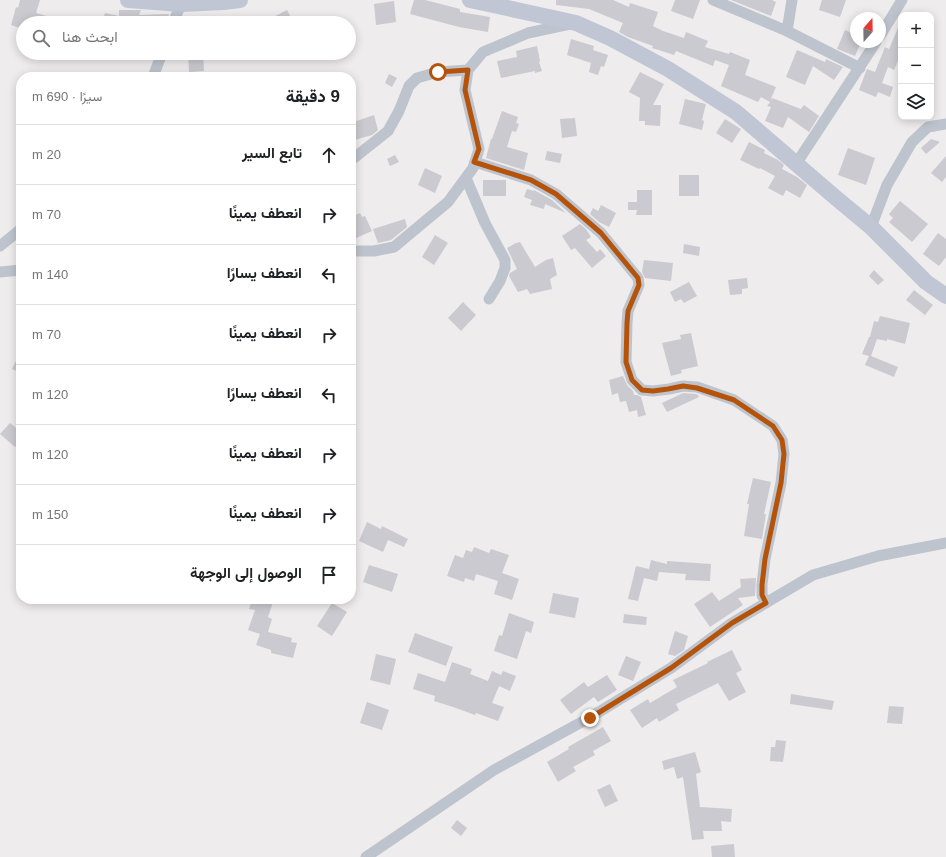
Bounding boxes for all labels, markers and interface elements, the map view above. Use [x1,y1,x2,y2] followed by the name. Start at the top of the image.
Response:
[850,12,886,48] north arrow
[898,12,934,120] map controls
[898,12,934,48] button: +
[16,16,356,60] search box
[30,27,52,49] icon: search
[62,28,118,45] text: ابحث هنا
[898,48,934,84] button: −
[429,63,447,81] route start
[898,84,934,120] button: layers
[286,87,340,106] text: 9 دقيقة
[32,89,102,104] text: سيرًا · 690 m
[242,144,302,161] text: تابع السير
[318,144,340,166] icon: ahead
[32,147,61,162] text: 20 m
[229,204,302,221] text: انعطف يمينًا
[318,204,340,226] icon: right
[32,207,61,222] text: 70 m
[227,264,302,281] text: انعطف يسارًا
[318,264,340,286] icon: left
[32,267,68,282] text: 140 m
[229,324,302,341] text: انعطف يمينًا
[318,324,340,346] icon: right
[32,327,61,342] text: 70 m
[227,384,302,401] text: انعطف يسارًا
[318,384,340,406] icon: left
[32,387,68,402] text: 120 m
[229,444,302,461] text: انعطف يمينًا
[318,444,340,466] icon: right
[32,447,68,462] text: 120 m
[229,504,302,521] text: انعطف يمينًا
[318,504,340,526] icon: right
[32,507,68,522] text: 150 m
[190,564,302,581] text: الوصول إلى الوجهة
[318,564,340,586] icon: arrive
[581,709,599,727] route end

